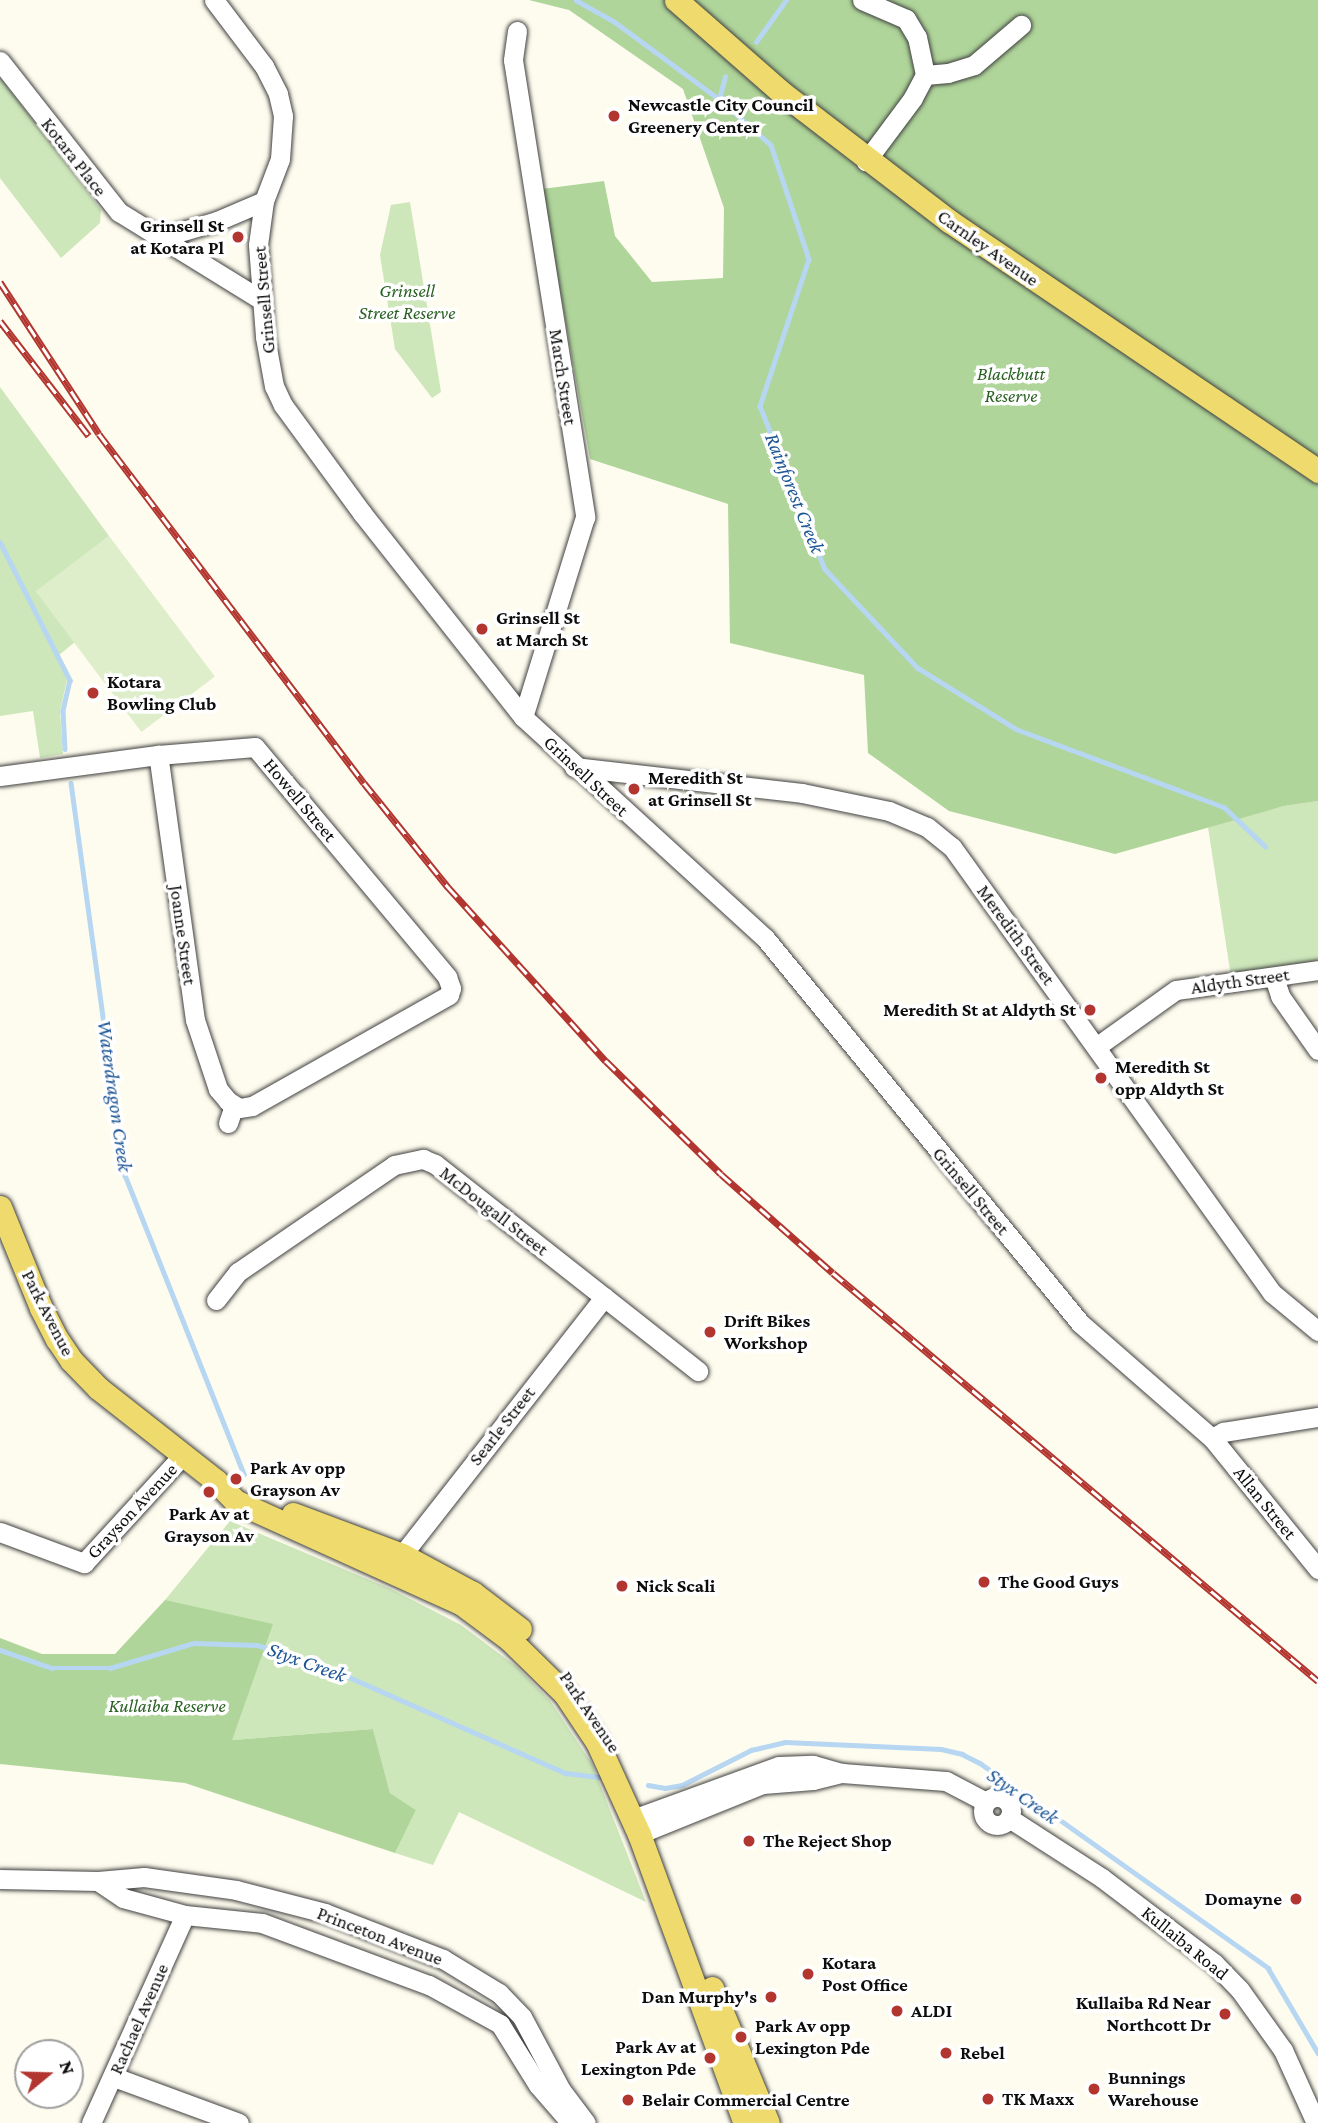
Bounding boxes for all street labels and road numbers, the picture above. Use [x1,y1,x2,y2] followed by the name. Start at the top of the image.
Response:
[36,113,112,201] street label: Kotara Place
[933,205,1043,291] street label: Carnley Avenue
[248,245,280,355] street label: Grinsell Street
[544,327,582,427] street label: March Street
[539,731,633,821] street label: Grinsell Street
[258,754,342,846] street label: Howell Street
[972,880,1060,990] street label: Meredith Street
[165,884,201,986] street label: Joanne Street
[1189,963,1291,999] street label: Aldyth Street
[928,1142,1014,1240] street label: Grinsell Street
[435,1161,553,1261] street label: McDougall Street
[17,1266,79,1360] street label: Park Avenue
[464,1382,540,1470] street label: Searle Street
[82,1458,182,1564] street label: Grayson Avenue
[1228,1462,1302,1544] street label: Allan Street
[554,1667,626,1757] street label: Park Avenue
[1137,1901,1233,1985] street label: Kullaiba Road
[314,1902,446,1970] street label: Princeton Avenue
[104,1960,174,2078] street label: Rachael Avenue

